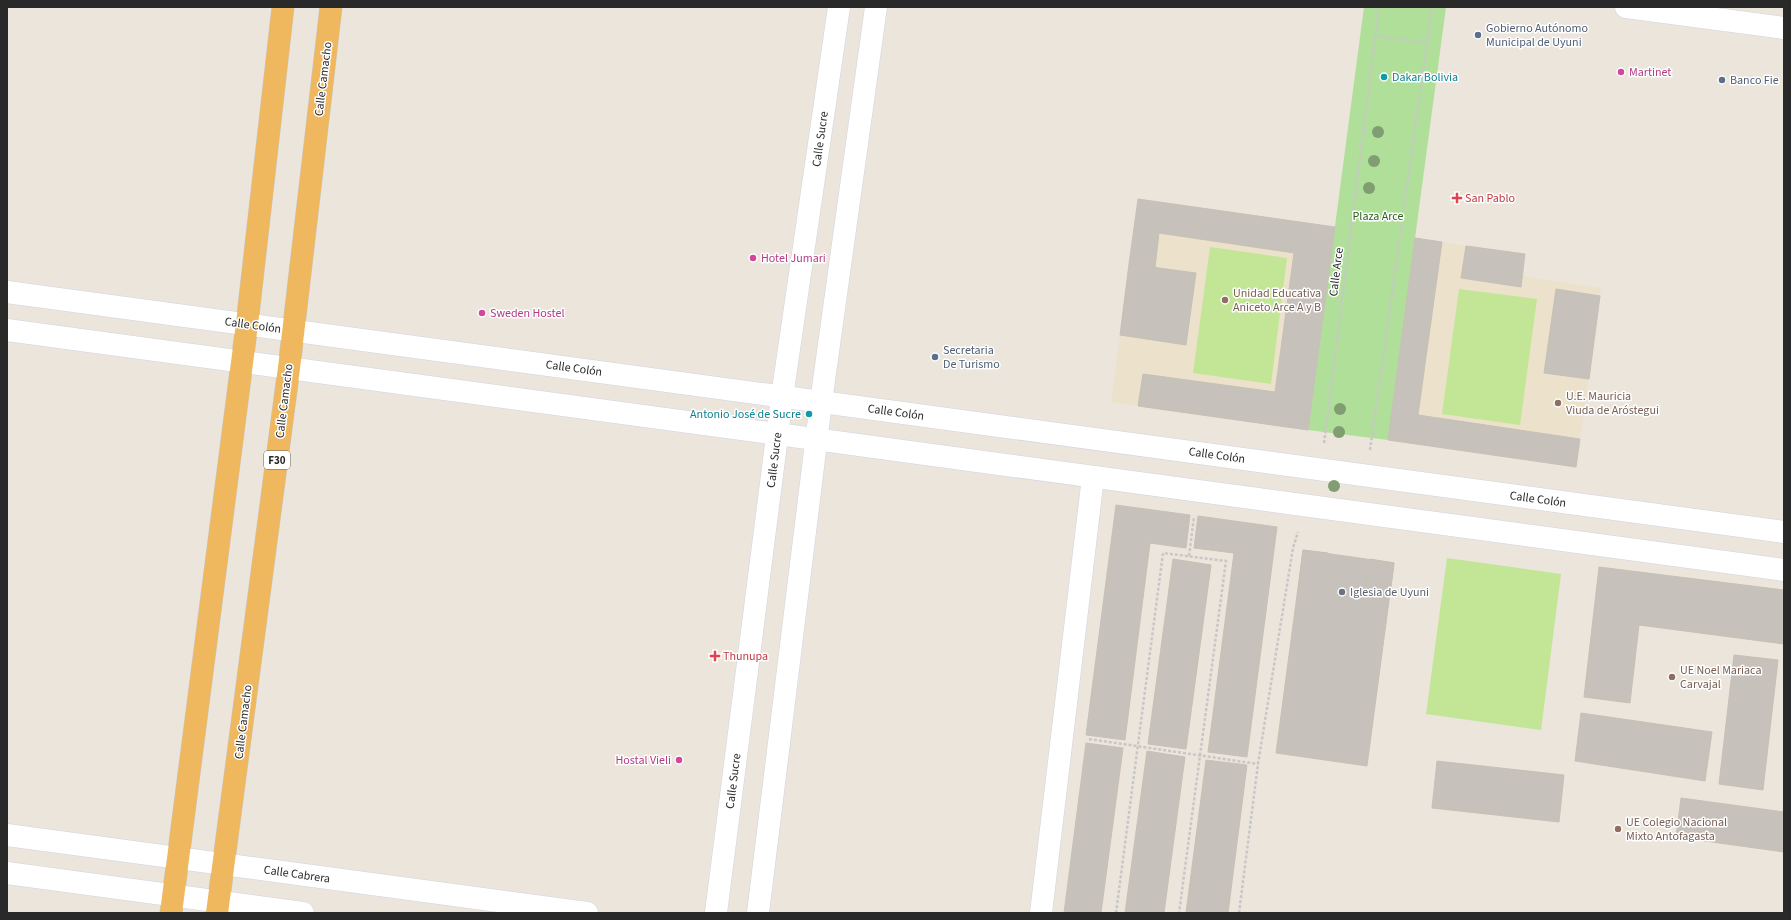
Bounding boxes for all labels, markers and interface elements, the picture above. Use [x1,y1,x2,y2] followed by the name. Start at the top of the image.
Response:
[1486,20,1588,51] place label: Gobierno Autónomo Municipal de Uyuni
[1473,30,1483,40] marker: Gobierno Autónomo Municipal de Uyuni
[311,41,336,117] street label: Calle Camacho
[1629,64,1671,81] place label: Martinet
[1616,67,1626,77] marker: Martinet
[1392,69,1458,86] place label: Dakar Bolivia
[1379,72,1389,82] marker: Dakar Bolivia
[1730,72,1779,89] place label: Banco Fie
[1717,75,1727,85] marker: Banco Fie
[808,110,833,168] street label: Calle Sucre
[1465,190,1515,207] place label: San Pablo
[1452,193,1462,203] marker: San Pablo
[1353,208,1403,225] park label: Plaza Arce
[1325,247,1348,297] street label: Calle Arce
[761,250,826,267] place label: Hotel Jumari
[748,253,758,263] marker: Hotel Jumari
[1233,285,1321,316] place label: Unidad Educativa Aniceto Arce A y B
[1220,295,1230,305] marker: Unidad Educativa Aniceto Arce A y B
[490,305,565,322] place label: Sweden Hostel
[477,308,487,318] marker: Sweden Hostel
[224,313,282,338] street label: Calle Colón
[943,342,1000,373] place label: Secretaria De Turismo
[930,352,940,362] marker: Secretaria De Turismo
[545,356,603,381] street label: Calle Colón
[272,363,297,439] street label: Calle Camacho
[1566,388,1659,419] place label: U.E. Mauricia Viuda de Aróstegui
[1553,398,1563,408] marker: U.E. Mauricia Viuda de Aróstegui
[867,400,925,425] street label: Calle Colón
[690,406,801,423] place label: Antonio José de Sucre
[804,409,814,419] marker: Antonio José de Sucre
[763,431,786,489] street label: Calle Sucre
[1188,443,1246,468] street label: Calle Colón
[264,451,290,469] road number: F30
[1509,487,1567,512] street label: Calle Colón
[1350,584,1429,601] place label: Iglesia de Uyuni
[1337,587,1347,597] marker: Iglesia de Uyuni
[723,648,768,665] place label: Thunupa
[710,651,720,661] marker: Thunupa
[1680,662,1761,693] place label: UE Noel Mariaca Carvajal
[1667,672,1677,682] marker: UE Noel Mariaca Carvajal
[231,684,256,760] street label: Calle Camacho
[616,752,671,769] place label: Hostal Vieli
[722,752,745,810] street label: Calle Sucre
[674,755,684,765] marker: Hostal Vieli
[1626,814,1727,845] place label: UE Colegio Nacional Mixto Antofagasta
[1613,824,1623,834] marker: UE Colegio Nacional Mixto Antofagasta
[263,861,331,888] street label: Calle Cabrera

